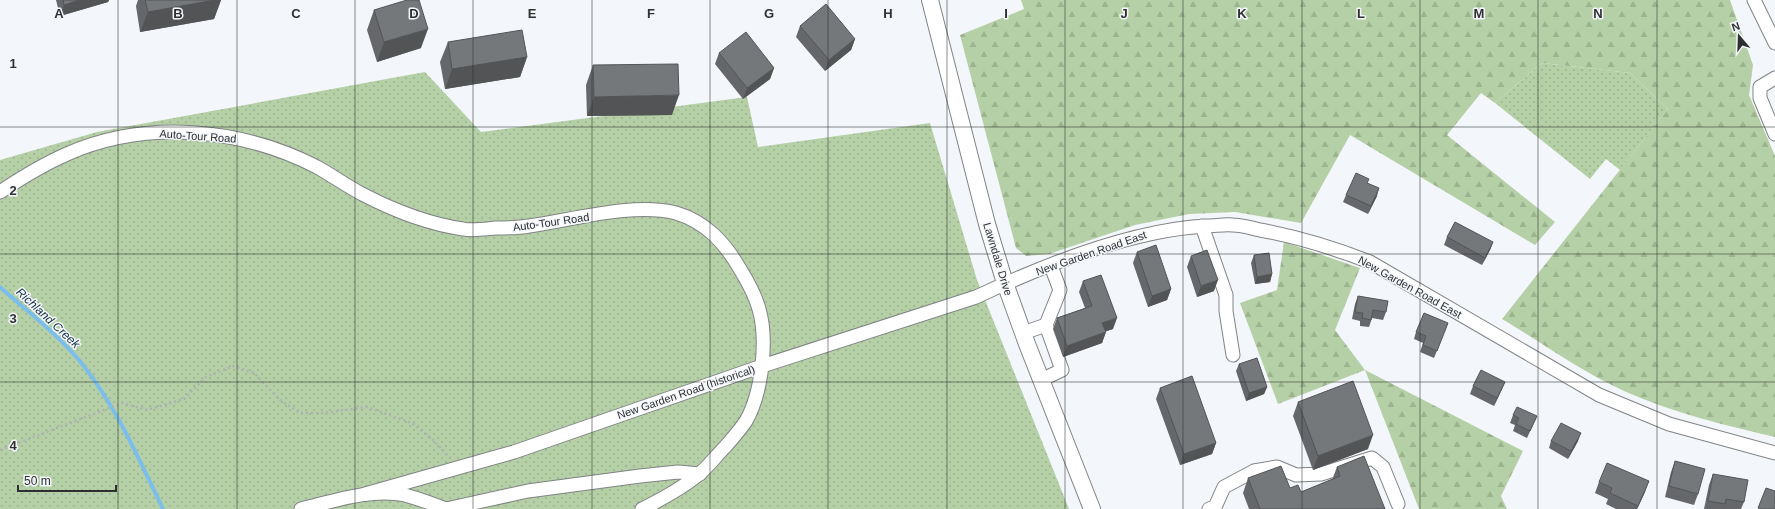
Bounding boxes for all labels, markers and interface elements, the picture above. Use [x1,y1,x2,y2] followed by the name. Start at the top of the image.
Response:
[54,6,64,21] text: A
[173,6,183,21] text: B
[291,6,301,21] text: C
[409,6,419,21] text: D
[528,6,537,21] text: E
[647,6,655,21] text: F
[764,6,774,21] text: G
[883,6,893,21] text: H
[1004,6,1008,21] text: I
[1120,6,1128,21] text: J
[1237,6,1247,21] text: K
[1357,6,1365,21] text: L
[1474,6,1484,21] text: M
[1593,6,1603,21] text: N
[1719,16,1759,56] north arrow
[1730,20,1742,34] text: N
[9,56,17,71] text: 1
[159,127,237,145] street label: Auto-Tour Road
[9,183,17,198] text: 2
[512,211,590,233] street label: Auto-Tour Road
[981,221,1015,297] street label: Lawndale Drive
[1034,228,1148,278] street label: New Garden Road East
[1356,254,1464,320] street label: New Garden Road East
[13,285,84,352] water label: Richland Creek
[9,311,17,326] text: 3
[616,363,756,421] street label: New Garden Road (historical)
[9,438,17,453] text: 4
[18,467,116,493] scale bar
[24,474,51,488] text: 50 m

